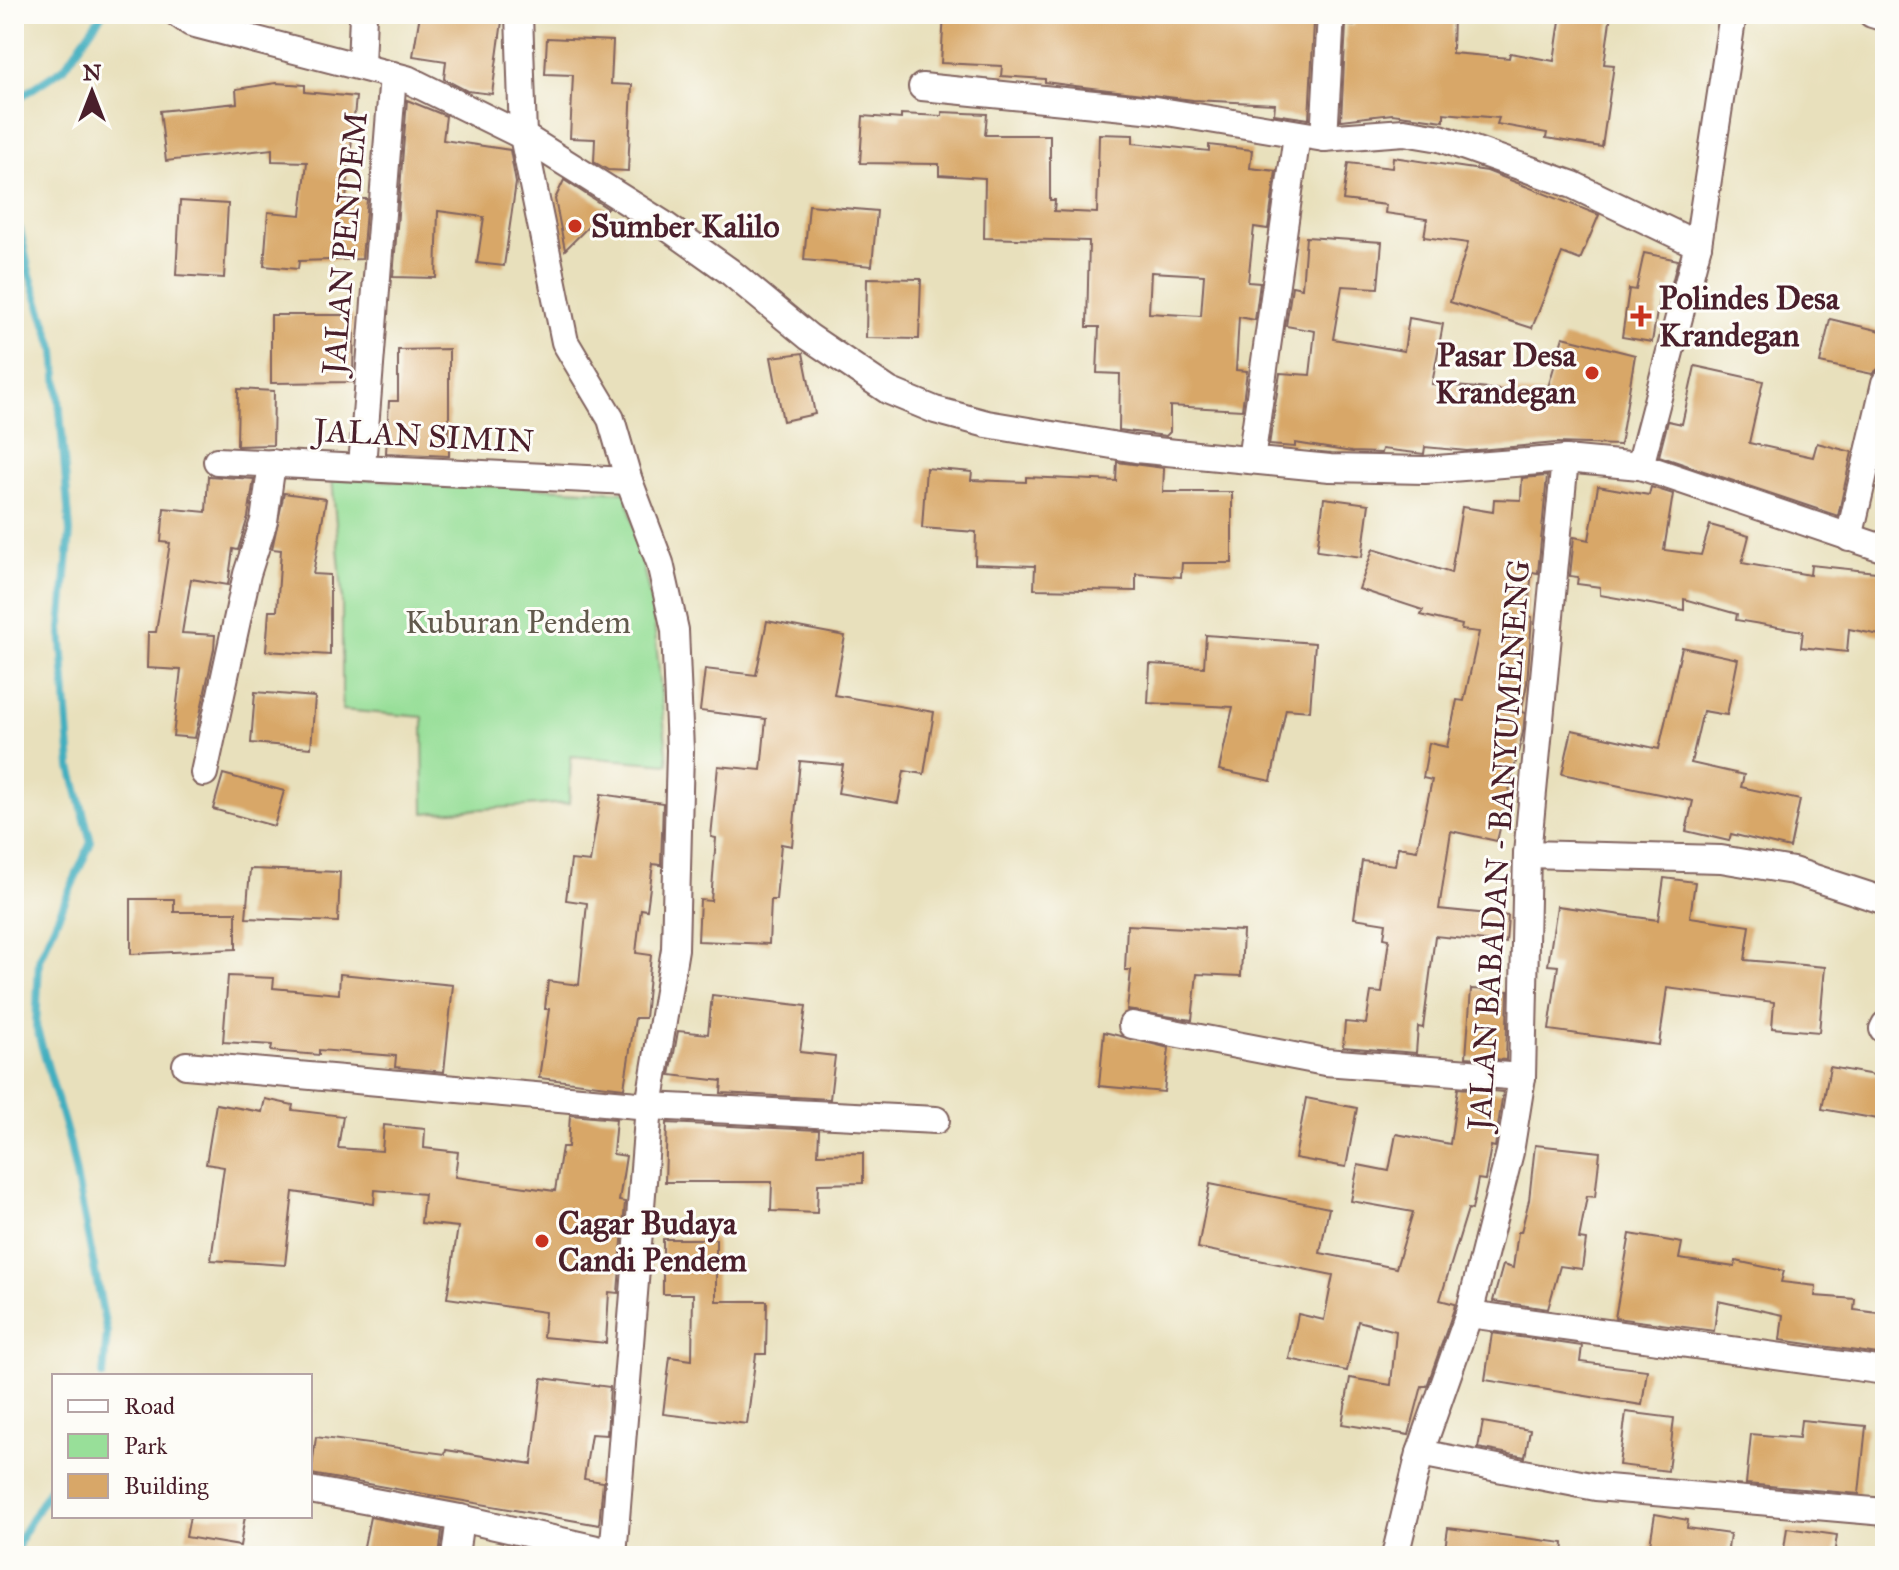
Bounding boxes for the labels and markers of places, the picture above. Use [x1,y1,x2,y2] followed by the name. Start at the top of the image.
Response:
[591,207,780,246] place label: Sumber Kalilo
[566,217,584,235] marker: Sumber Kalilo
[1659,279,1841,355] place label: Polindes Desa Krandegan
[1630,305,1652,327] marker: Polindes Desa Krandegan
[1435,336,1577,412] place label: Pasar Desa Krandegan
[1583,364,1601,382] marker: Pasar Desa Krandegan
[558,1204,747,1280] place label: Cagar Budaya Candi Pendem
[533,1232,551,1250] marker: Cagar Budaya Candi Pendem

